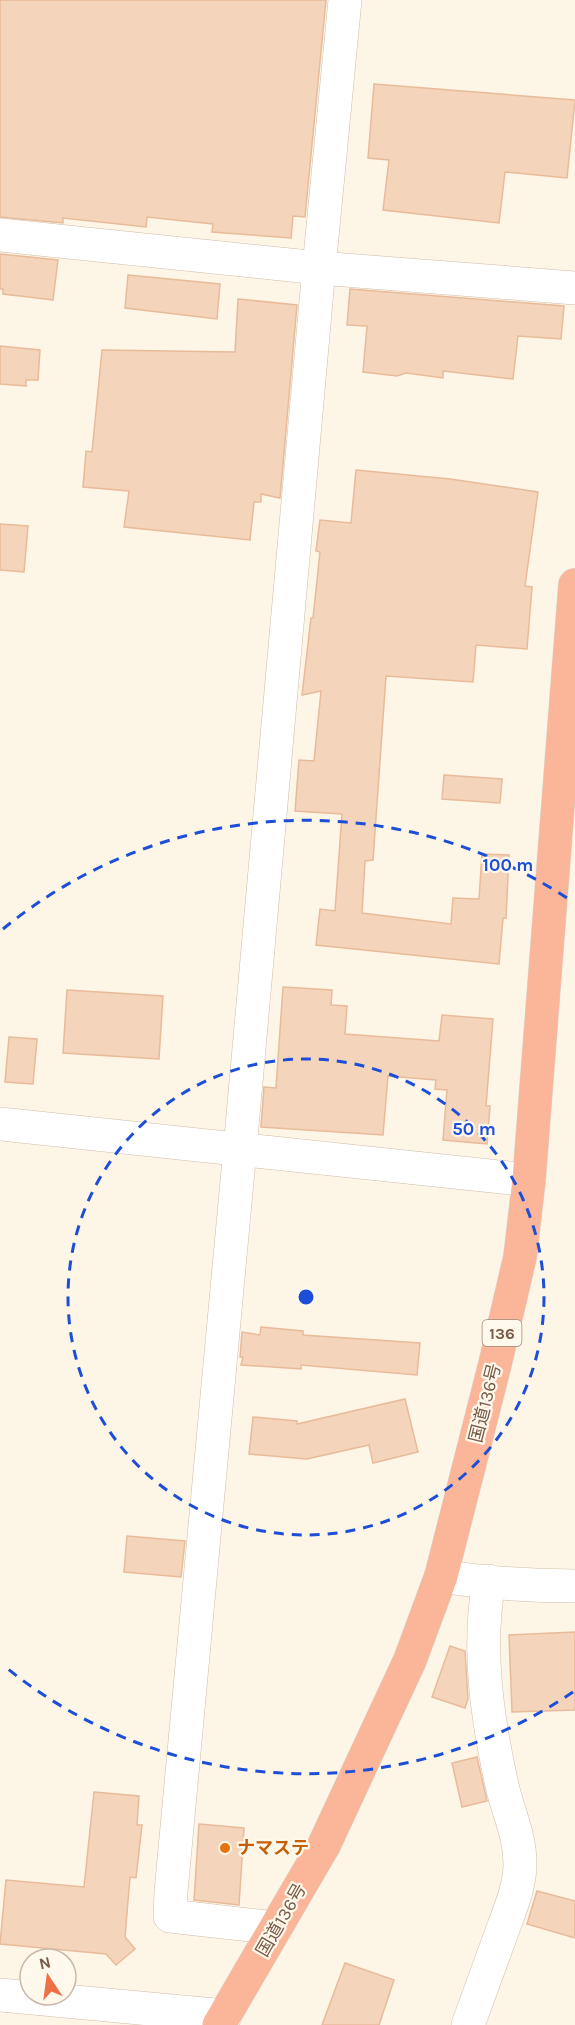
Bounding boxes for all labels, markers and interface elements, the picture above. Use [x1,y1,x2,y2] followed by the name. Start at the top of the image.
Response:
[483,854,533,876] text: 100 m
[452,1118,496,1140] text: 50 m
[296,1287,316,1307] centre of rings
[482,1320,522,1346] road number: 136
[465,1361,505,1445] street label: 国道136号
[237,1837,309,1859] place label: ナマステ
[218,1841,232,1855] marker: ナマステ
[251,1879,311,1961] street label: 国道136号
[18,1947,78,2007] north arrow
[37,1952,52,1973] text: N

